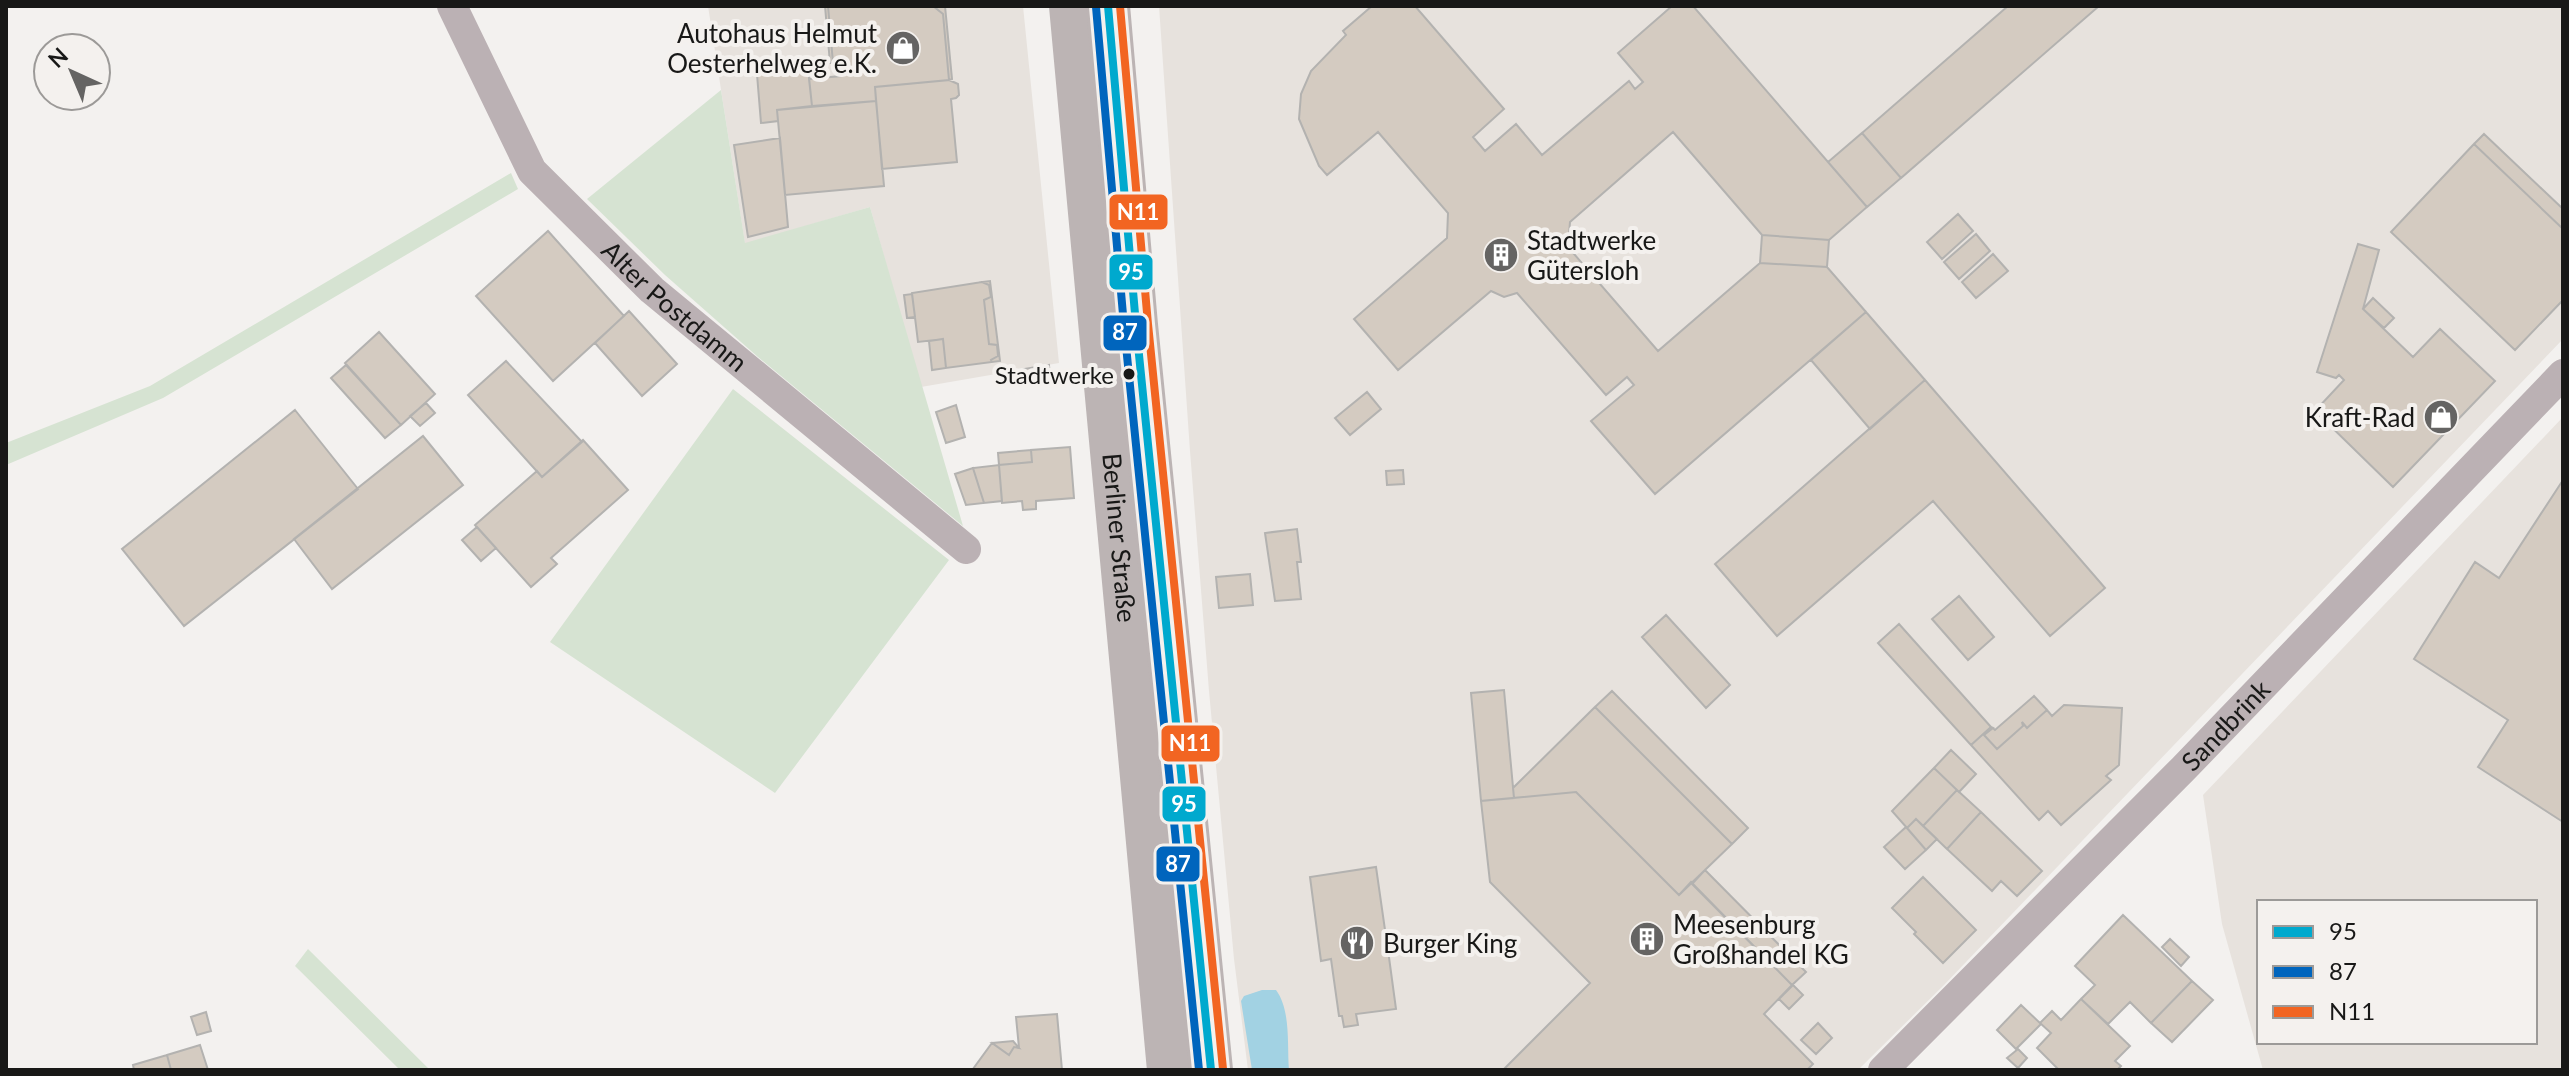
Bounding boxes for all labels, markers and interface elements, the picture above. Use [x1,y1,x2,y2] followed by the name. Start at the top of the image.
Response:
[667,17,878,79] place label: Autohaus Helmut Oesterhelweg e.K.
[884,29,922,67] shop icon: Autohaus Helmut Oesterhelweg e.K.
[32,32,112,112] north arrow
[42,42,73,73] text: N
[1108,193,1169,231] line badge: N11
[1117,198,1159,225] text: N11
[1527,224,1656,286] place label: Stadtwerke Gütersloh
[595,234,754,378] street label: Alter Postdamm
[1482,236,1520,274] building icon: Stadtwerke Gütersloh
[1108,253,1154,291] line badge: 95
[1118,258,1144,285] text: 95
[1102,314,1148,352] line badge: 87
[1112,318,1138,345] text: 87
[995,360,1114,389] place label: Stadtwerke
[1121,366,1137,382] marker: Stadtwerke
[2422,398,2460,436] shop icon: Kraft-Rad
[2305,401,2415,433] place label: Kraft-Rad
[1096,452,1144,624] street label: Berliner Straße
[2174,672,2277,777] street label: Sandbrink
[1160,724,1221,763] line badge: N11
[1169,729,1211,756] text: N11
[1161,785,1207,823] line badge: 95
[1171,790,1197,817] text: 95
[1155,845,1201,883] line badge: 87
[1165,850,1191,877] text: 87
[2257,900,2537,1044] legend
[1673,908,1849,970] place label: Meesenburg Großhandel KG
[2329,916,2357,945] text: 95
[1628,920,1666,958] building icon: Meesenburg Großhandel KG
[1338,924,1376,962] restaurant icon: Burger King
[1383,927,1517,959] place label: Burger King
[2329,956,2357,985] text: 87
[2329,996,2375,1025] text: N11

